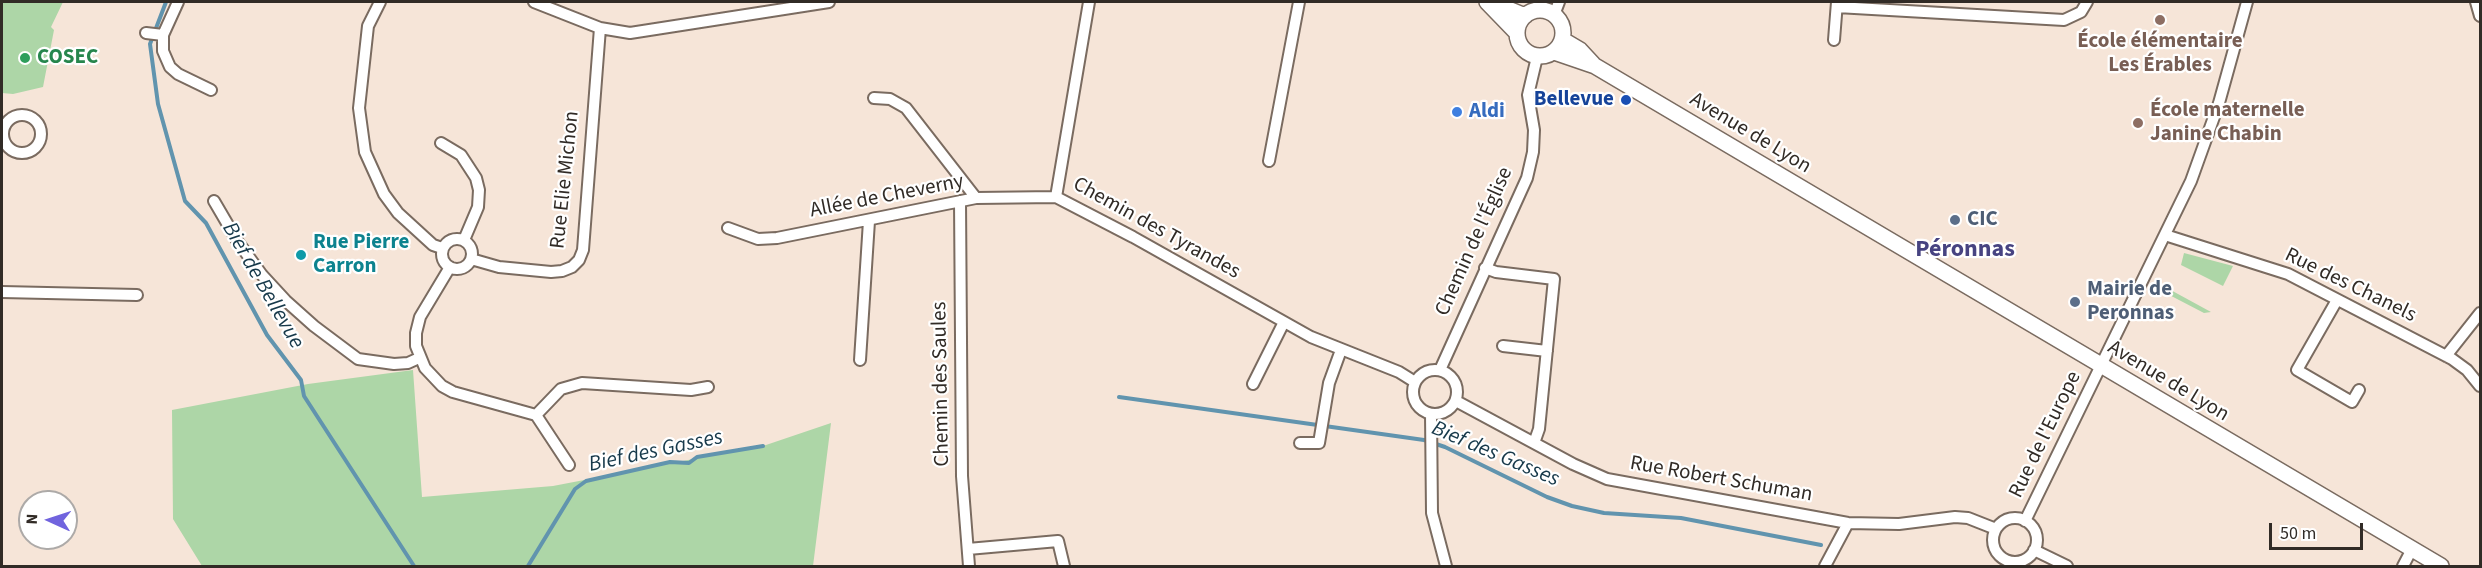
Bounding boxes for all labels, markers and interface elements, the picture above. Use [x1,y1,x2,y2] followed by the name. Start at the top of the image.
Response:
[2153,13,2167,27] marker: École élémentaire Les Érables
[2077,29,2243,79] place label: École élémentaire Les Érables
[37,45,98,71] place label: COSEC
[18,51,32,65] marker: COSEC
[1534,87,1614,113] place label: Bellevue
[1685,88,1815,180] street label: Avenue de Lyon
[1619,93,1633,107] marker: Bellevue
[2150,98,2305,148] place label: École maternelle Janine Chabin
[1469,99,1505,125] place label: Aldi
[1450,105,1464,119] marker: Aldi
[546,110,586,250] street label: Rue Elie Michon
[2131,116,2145,130] marker: École maternelle Janine Chabin
[1431,164,1519,320] street label: Chemin de l'Église
[808,170,966,224] street label: Allée de Cheverny
[1068,173,1244,285] street label: Chemin des Tyrandes
[1967,207,1998,233] place label: CIC
[1948,213,1962,227] marker: CIC
[215,218,309,354] water label: Bief de Bellevue
[313,230,409,280] place label: Rue Pierre Carron
[1915,237,2015,265] district label: Péronnas
[2280,243,2420,329] street label: Rue des Chanels
[294,248,308,262] marker: Rue Pierre Carron
[2087,277,2174,327] place label: Mairie de Peronnas
[2068,295,2082,309] marker: Mairie de Peronnas
[928,301,956,467] street label: Chemin des Saules
[2103,336,2233,428] street label: Avenue de Lyon
[2004,368,2088,502] street label: Rue de l'Europe
[1427,416,1563,494] water label: Bief des Gasses
[587,425,725,479] water label: Bief des Gasses
[1628,452,1814,508] street label: Rue Robert Schuman
[18,490,78,550] north arrow
[2272,511,2366,549] scale bar
[21,513,43,525] text: N
[2280,521,2316,546] text: 50 m

